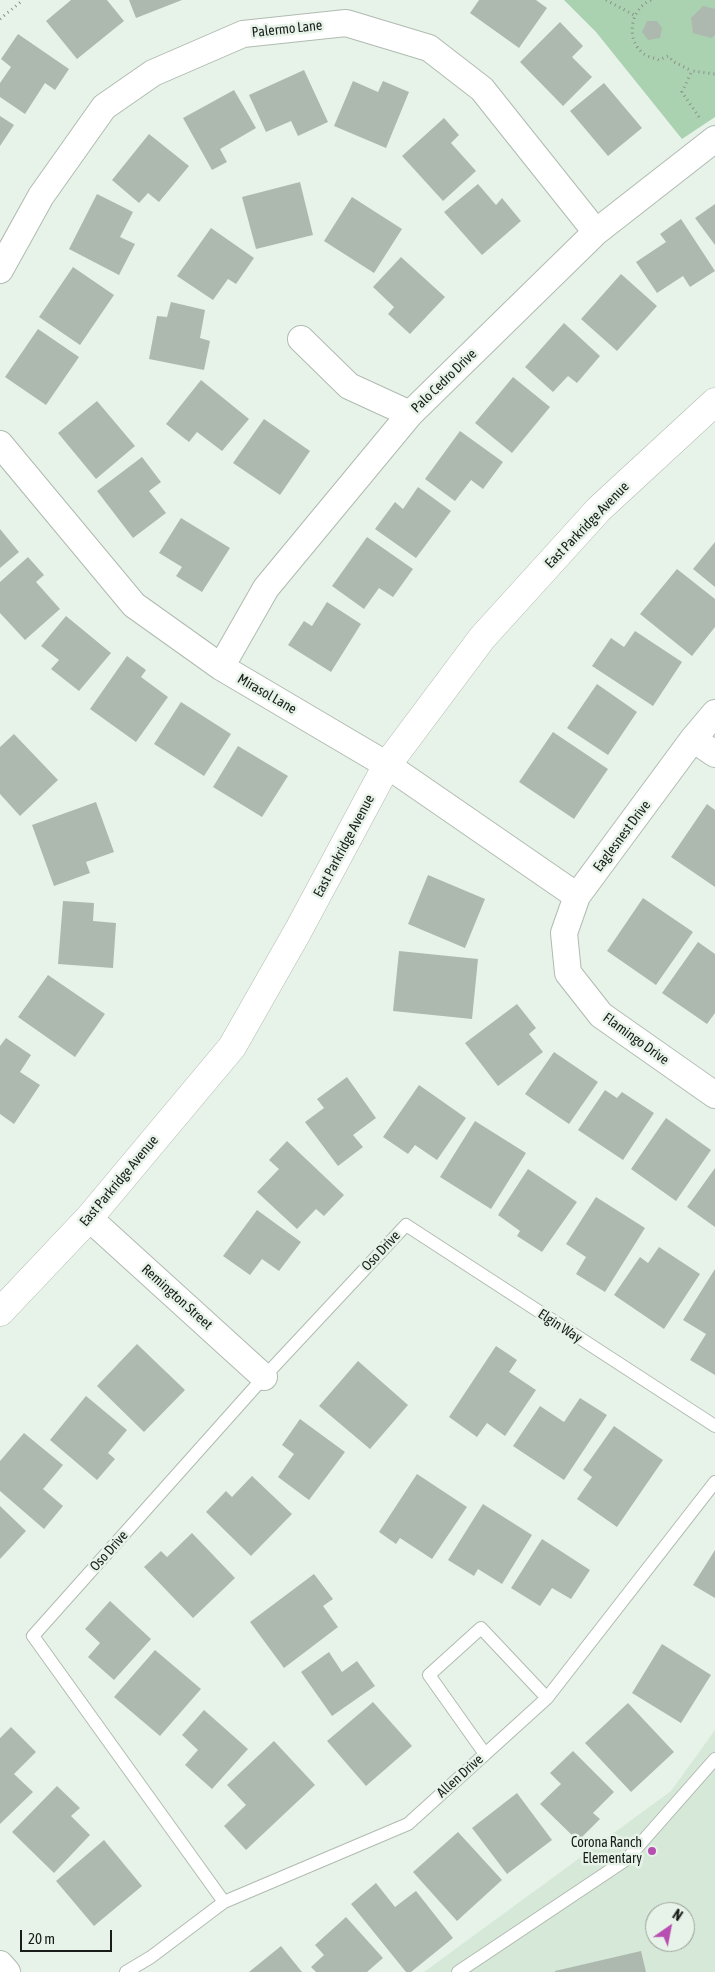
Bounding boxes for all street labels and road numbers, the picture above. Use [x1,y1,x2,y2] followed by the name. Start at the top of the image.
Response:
[251,17,323,41] street label: Palermo Lane
[408,346,480,416] street label: Palo Cedro Drive
[542,478,632,572] street label: East Parkridge Avenue
[235,670,299,718] street label: Mirasol Lane
[310,792,378,900] street label: East Parkridge Avenue
[590,797,654,875] street label: Eaglesnest Drive
[600,1009,672,1069] street label: Flamingo Drive
[76,1132,162,1230] street label: East Parkridge Avenue
[358,1227,404,1275] street label: Oso Drive
[138,1261,216,1333] street label: Remington Street
[535,1305,585,1347] street label: Elgin Way
[86,1527,132,1575] street label: Oso Drive
[433,1751,487,1801] street label: Allen Drive

